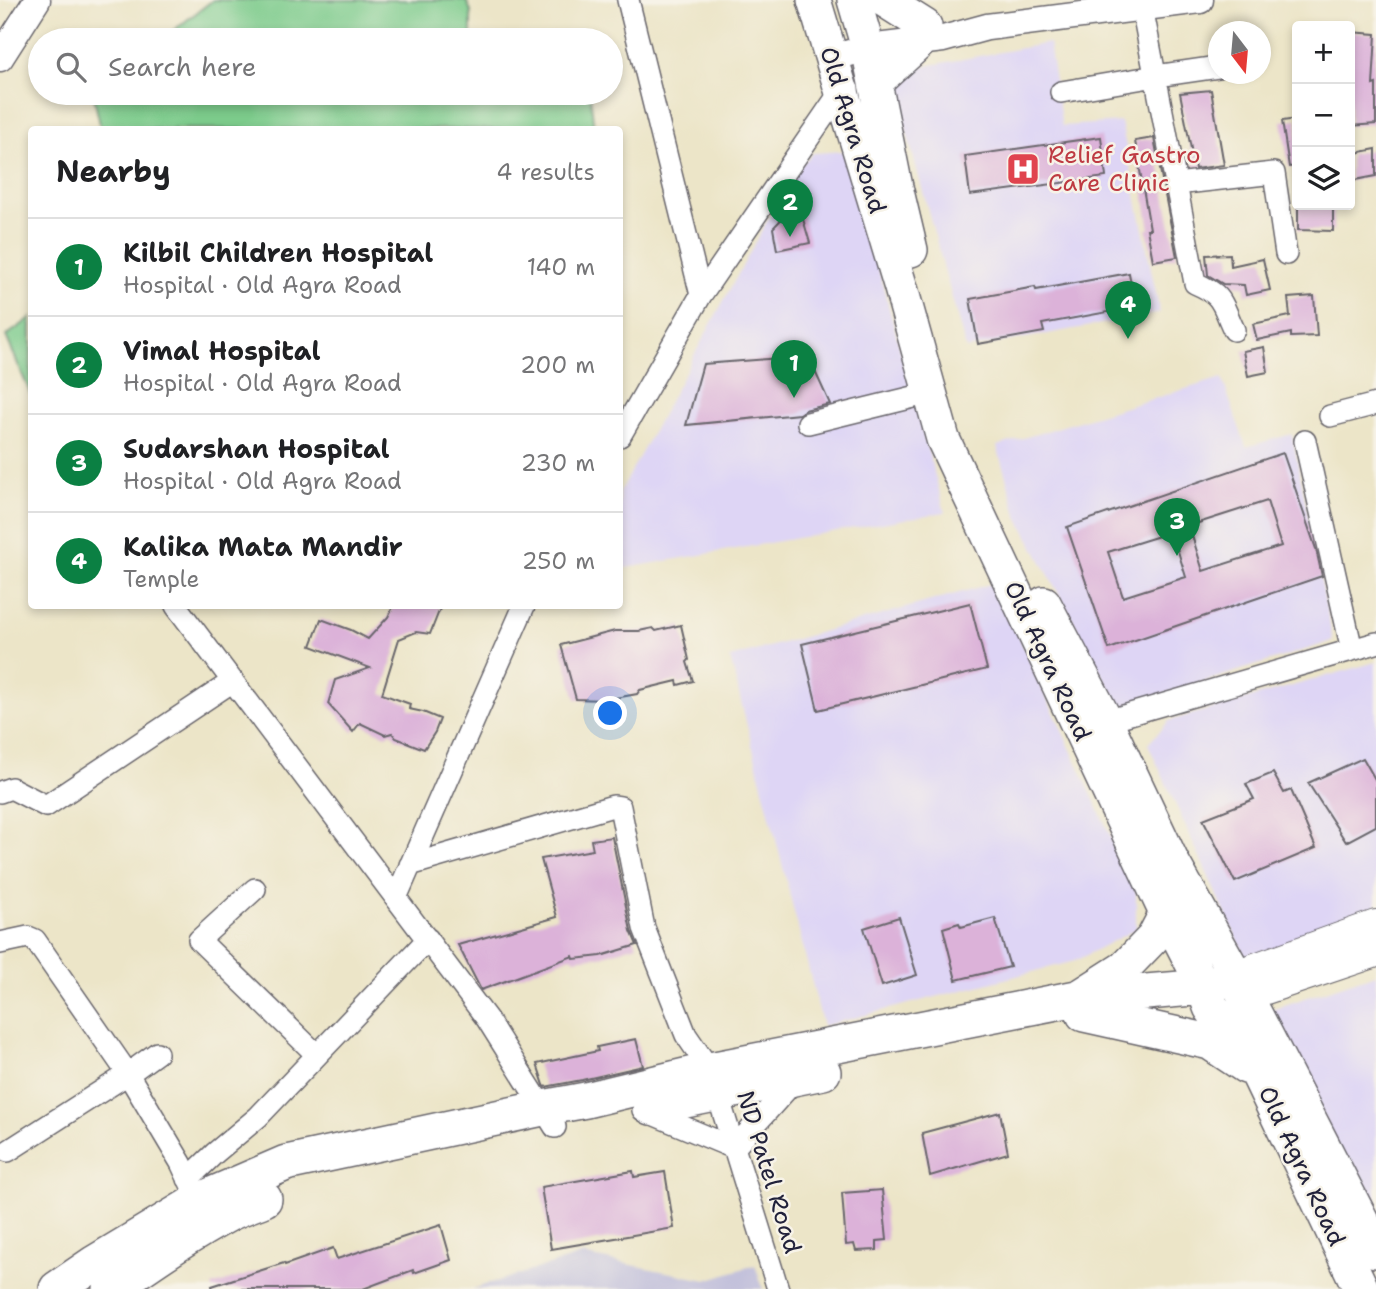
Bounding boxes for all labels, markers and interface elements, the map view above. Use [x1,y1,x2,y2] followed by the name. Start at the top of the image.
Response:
[1208,21,1271,84] north arrow
[1292,21,1355,210] map controls
[1292,21,1355,84] button: +
[28,28,623,105] search box
[812,43,894,217] street label: Old Agra Road
[52,48,90,86] icon: search
[108,49,257,84] text: Search here
[1292,84,1355,147] button: −
[1048,139,1200,199] place label: Relief Gastro Care Clinic
[1292,147,1355,210] button: layers
[1004,150,1042,188] hospital icon: Relief Gastro Care Clinic
[56,151,171,192] text: Nearby
[496,157,595,187] text: 4 results
[767,179,813,237] pin: 2
[123,235,433,270] text: Kilbil Children Hospital
[74,252,84,282] text: 1
[527,252,595,282] text: 140 m
[123,270,402,300] text: Hospital · Old Agra Road
[1105,281,1151,339] pin: 4
[123,333,320,368] text: Vimal Hospital
[771,340,817,398] pin: 1
[71,350,87,380] text: 2
[520,350,595,380] text: 200 m
[123,368,402,398] text: Hospital · Old Agra Road
[123,431,390,466] text: Sudarshan Hospital
[71,448,87,478] text: 3
[521,448,595,478] text: 230 m
[123,466,402,496] text: Hospital · Old Agra Road
[1154,498,1200,556] pin: 3
[123,529,403,564] text: Kalika Mata Mandir
[71,546,87,576] text: 4
[522,546,595,576] text: 250 m
[123,564,200,594] text: Temple
[997,576,1099,746] street label: Old Agra Road
[593,696,627,730] your location
[1251,1081,1353,1251] street label: Old Agra Road
[729,1087,809,1257] street label: ND Patel Road

